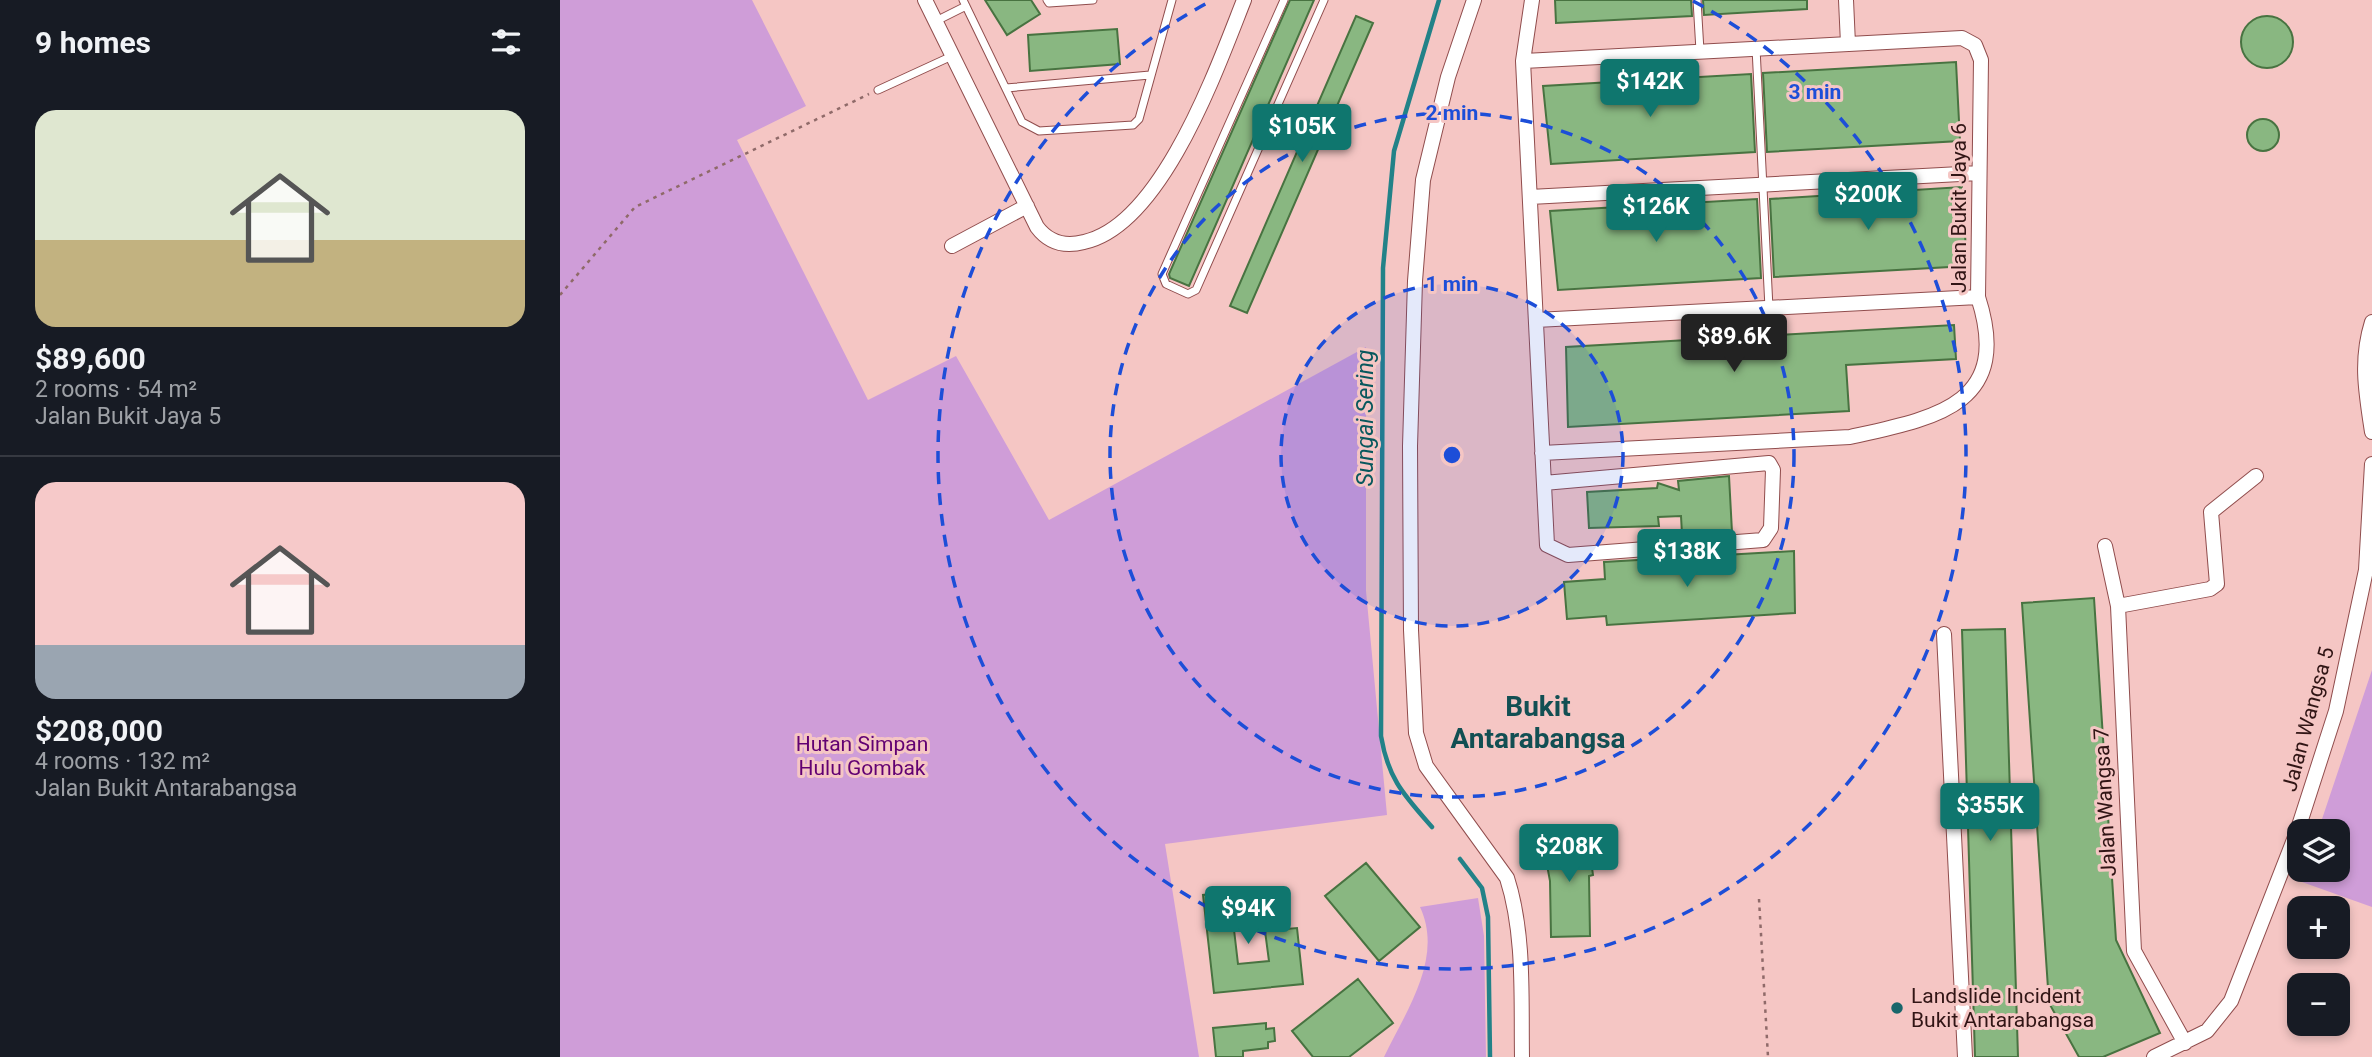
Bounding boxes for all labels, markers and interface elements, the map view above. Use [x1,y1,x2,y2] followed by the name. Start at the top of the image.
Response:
[487,23,525,61] icon: filters
[35,25,151,60] text: 9 homes
[1601,60,1699,119] pin: $142K
[1616,68,1684,95] text: $142K
[1789,80,1841,104] text: 3 min
[1426,101,1478,125] text: 2 min
[1253,104,1351,164] pin: $105K
[1268,113,1336,140] text: $105K
[1947,123,1971,293] street label: Jalan Bukit Jaya 6
[217,155,343,281] icon: home
[1819,173,1917,232] pin: $200K
[1834,181,1902,208] text: $200K
[1607,184,1705,244] pin: $126K
[1622,193,1690,220] text: $126K
[1426,272,1478,296] text: 1 min
[1677,314,1791,374] pin: $89.6K
[1697,323,1771,350] text: $89.6K
[35,341,146,376] text: $89,600
[1352,350,1379,486] water label: Sungai Sering
[35,376,197,403] text: 2 rooms · 54 m²
[35,403,221,430] text: Jalan Bukit Jaya 5
[1440,443,1464,467] centre of rings
[217,527,343,653] icon: home
[1638,530,1736,589] pin: $138K
[1653,538,1721,565] text: $138K
[2277,644,2339,794] street label: Jalan Wangsa 5
[1450,690,1626,755] district label: Bukit Antarabangsa
[35,713,163,748] text: $208,000
[2089,727,2121,877] street label: Jalan Wangsa 7
[796,732,928,780] park label: Hutan Simpan Hulu Gombak
[35,748,210,775] text: 4 rooms · 132 m²
[35,775,297,802] text: Jalan Bukit Antarabangsa
[1941,784,2039,843] pin: $355K
[1956,792,2024,819] text: $355K
[2287,819,2350,1036] map controls
[2287,819,2350,882] button: layers
[1520,824,1618,884] pin: $208K
[1535,833,1603,860] text: $208K
[1207,886,1289,946] pin: $94K
[1221,895,1275,922] text: $94K
[2287,896,2350,959] button: +
[2287,973,2350,1036] button: −
[1911,984,2094,1032] place label: Landslide Incident Bukit Antarabangsa
[1889,1000,1905,1016] marker: Landslide Incident Bukit Antarabangsa

